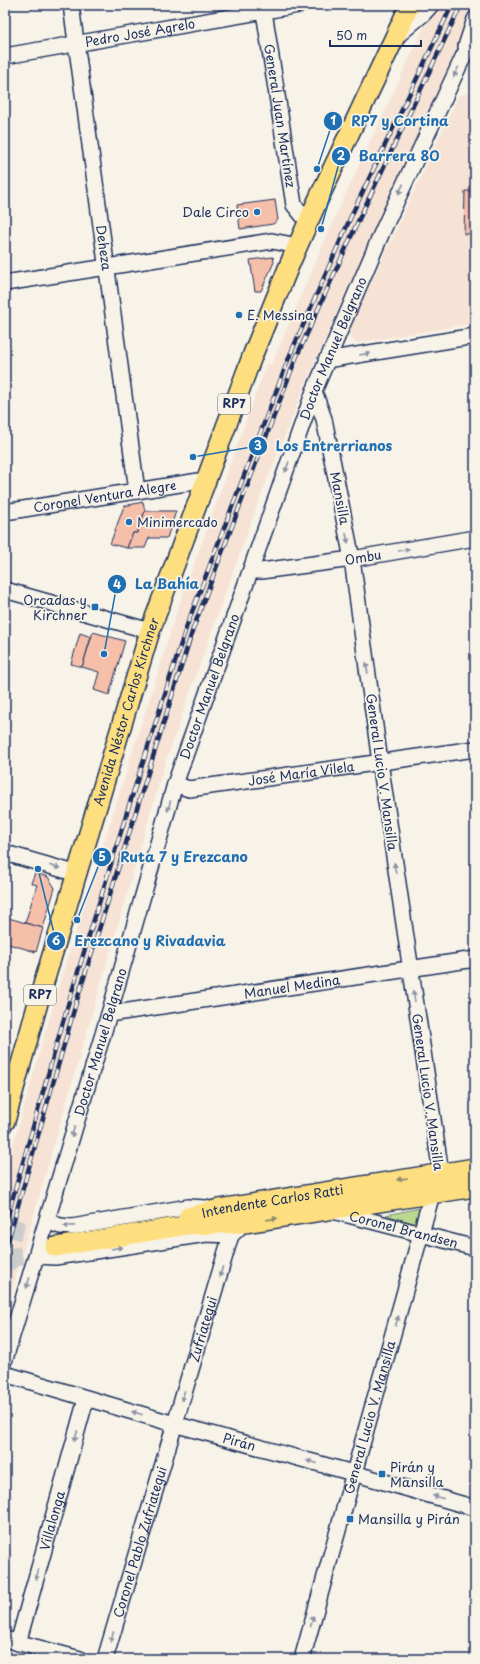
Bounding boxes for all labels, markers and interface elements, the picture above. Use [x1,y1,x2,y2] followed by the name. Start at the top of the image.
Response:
[83,13,196,51] street label: Pedro José Agrelo
[330,22,421,48] scale bar
[336,26,367,44] text: 50 m
[260,43,301,189] street label: General Juan Martínez
[453,66,459,77] one-way arrow
[323,108,458,134] callout: RP7 y Cortina
[351,110,449,131] text: RP7 y Cortina
[330,111,336,129] text: 1
[331,143,448,169] callout: Barrera 80
[359,145,439,166] text: Barrera 80
[337,146,346,164] text: 2
[398,184,404,195] one-way arrow
[182,202,249,221] place label: Dale Circo
[252,207,262,217] marker: Dale Circo
[92,224,117,273] street label: Deheza
[294,274,371,423] street label: Doctor Manuel Belgrano
[247,305,314,324] place label: E. Messina
[234,310,244,320] marker: E. Messina
[359,351,371,357] one-way arrow
[218,394,250,414] road number: RP7
[248,433,401,459] callout: Los Entrerrianos
[276,435,393,456] text: Los Entrerrianos
[254,436,262,454] text: 3
[284,462,290,474] one-way arrow
[326,470,355,527] street label: Mansilla
[32,475,178,516] street label: Coronel Ventura Alegre
[137,512,218,531] place label: Minimercado
[124,517,134,527] marker: Minimercado
[345,532,351,544] one-way arrow
[344,544,383,569] street label: Ombu
[398,547,410,553] one-way arrow
[107,571,208,597] callout: La Bahía
[135,573,199,594] text: La Bahía
[113,575,121,593] text: 4
[23,590,88,624] place label: Orcadas y Kirchner
[90,602,100,612] marker: Orcadas y Kirchner
[174,611,244,762] street label: Doctor Manuel Belgrano
[88,614,163,808] street label: Avenida Néstor Carlos Kirchner
[364,661,370,674] one-way arrow
[362,692,403,852] street label: General Lucio V. Mansilla
[247,756,356,790] street label: José María Vilela
[165,799,171,812] one-way arrow
[92,844,256,870] callout: Ruta 7 y Erezcano
[120,846,248,867] text: Ruta 7 y Erezcano
[98,847,106,865] text: 5
[392,861,398,874] one-way arrow
[49,864,61,870] one-way arrow
[46,928,234,954] callout: Erezcano y Rivadavia
[74,930,226,951] text: Erezcano y Rivadavia
[52,931,61,949] text: 6
[69,966,131,1118] street label: Doctor Manuel Belgrano
[243,969,342,1003] street label: Manuel Medina
[24,985,56,1005] road number: RP7
[411,990,417,1002] one-way arrow
[408,1012,449,1172] street label: General Lucio V. Mansilla
[70,1126,76,1138] one-way arrow
[396,1177,409,1183] one-way arrow
[199,1179,345,1222] street label: Intendente Carlos Ratti
[347,1206,460,1252] street label: Coronel Brandsen
[266,1216,278,1222] one-way arrow
[62,1223,75,1229] one-way arrow
[111,1244,123,1250] one-way arrow
[218,1266,224,1278] one-way arrow
[25,1278,31,1290] one-way arrow
[184,1294,221,1364] street label: Zufriategui
[394,1315,400,1327] one-way arrow
[339,1338,400,1496] street label: General Lucio V. Mansilla
[180,1391,186,1403] one-way arrow
[130,1410,143,1416] one-way arrow
[221,1428,258,1455] street label: Pirán
[72,1430,78,1442] one-way arrow
[390,1457,444,1491] place label: Pirán y Mansilla
[306,1459,318,1465] one-way arrow
[108,1464,171,1620] street label: Coronel Pablo Zufriategui
[377,1469,387,1479] marker: Pirán y Mansilla
[34,1487,69,1553] street label: Villalonga
[431,1494,443,1500] one-way arrow
[358,1509,460,1528] place label: Mansilla y Pirán
[345,1514,355,1524] marker: Mansilla y Pirán
[34,1569,40,1581] one-way arrow
[310,1615,316,1628] one-way arrow
[109,1631,115,1643] one-way arrow

